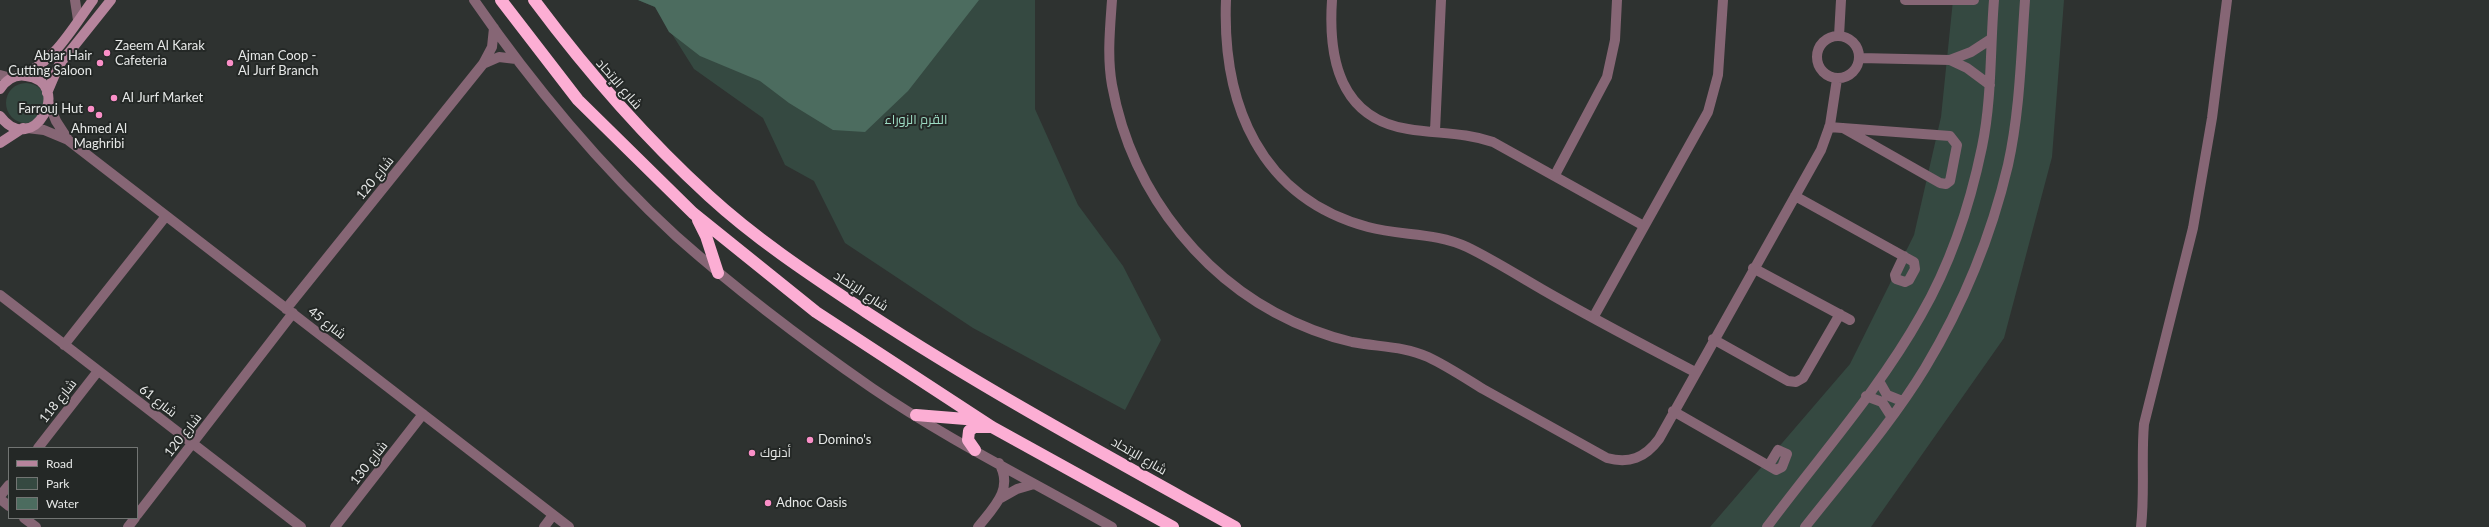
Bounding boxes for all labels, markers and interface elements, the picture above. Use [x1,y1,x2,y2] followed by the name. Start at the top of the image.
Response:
[115,38,205,69] place label: Zaeem Al Karak Cafeteria
[8,48,92,79] place label: Abjar Hair Cutting Saloon
[102,48,112,58] marker: Zaeem Al Karak Cafeteria
[238,48,318,79] place label: Ajman Coop - Al Jurf Branch
[593,56,645,112] street label: شارع الإتحاد
[95,58,105,68] marker: Abjar Hair Cutting Saloon
[225,58,235,68] marker: Ajman Coop - Al Jurf Branch
[122,90,203,106] place label: Al Jurf Market
[109,93,119,103] marker: Al Jurf Market
[18,101,83,117] place label: Farrouj Hut
[86,104,96,114] marker: Farrouj Hut
[94,110,104,120] marker: Ahmed Al Maghribi
[885,112,947,128] park label: القرم الزوراء
[71,121,127,152] place label: Ahmed Al Maghribi
[353,153,397,203] street label: شارع 120
[831,268,891,314] street label: شارع الإتحاد
[305,303,349,343] street label: شارع 45
[36,376,80,426] street label: شارع 118
[136,381,180,421] street label: شارع 61
[161,410,205,460] street label: شارع 120
[818,432,872,448] place label: Domino's
[1108,434,1170,478] street label: شارع الإتحاد
[805,435,815,445] marker: Domino's
[347,438,391,488] street label: شارع 130
[760,445,791,461] place label: أدنوك
[8,447,138,519] legend
[747,448,757,458] marker: أدنوك
[46,456,73,471] text: Road
[46,476,69,491] text: Park
[776,495,847,511] place label: Adnoc Oasis
[46,496,79,511] text: Water
[763,498,773,508] marker: Adnoc Oasis

